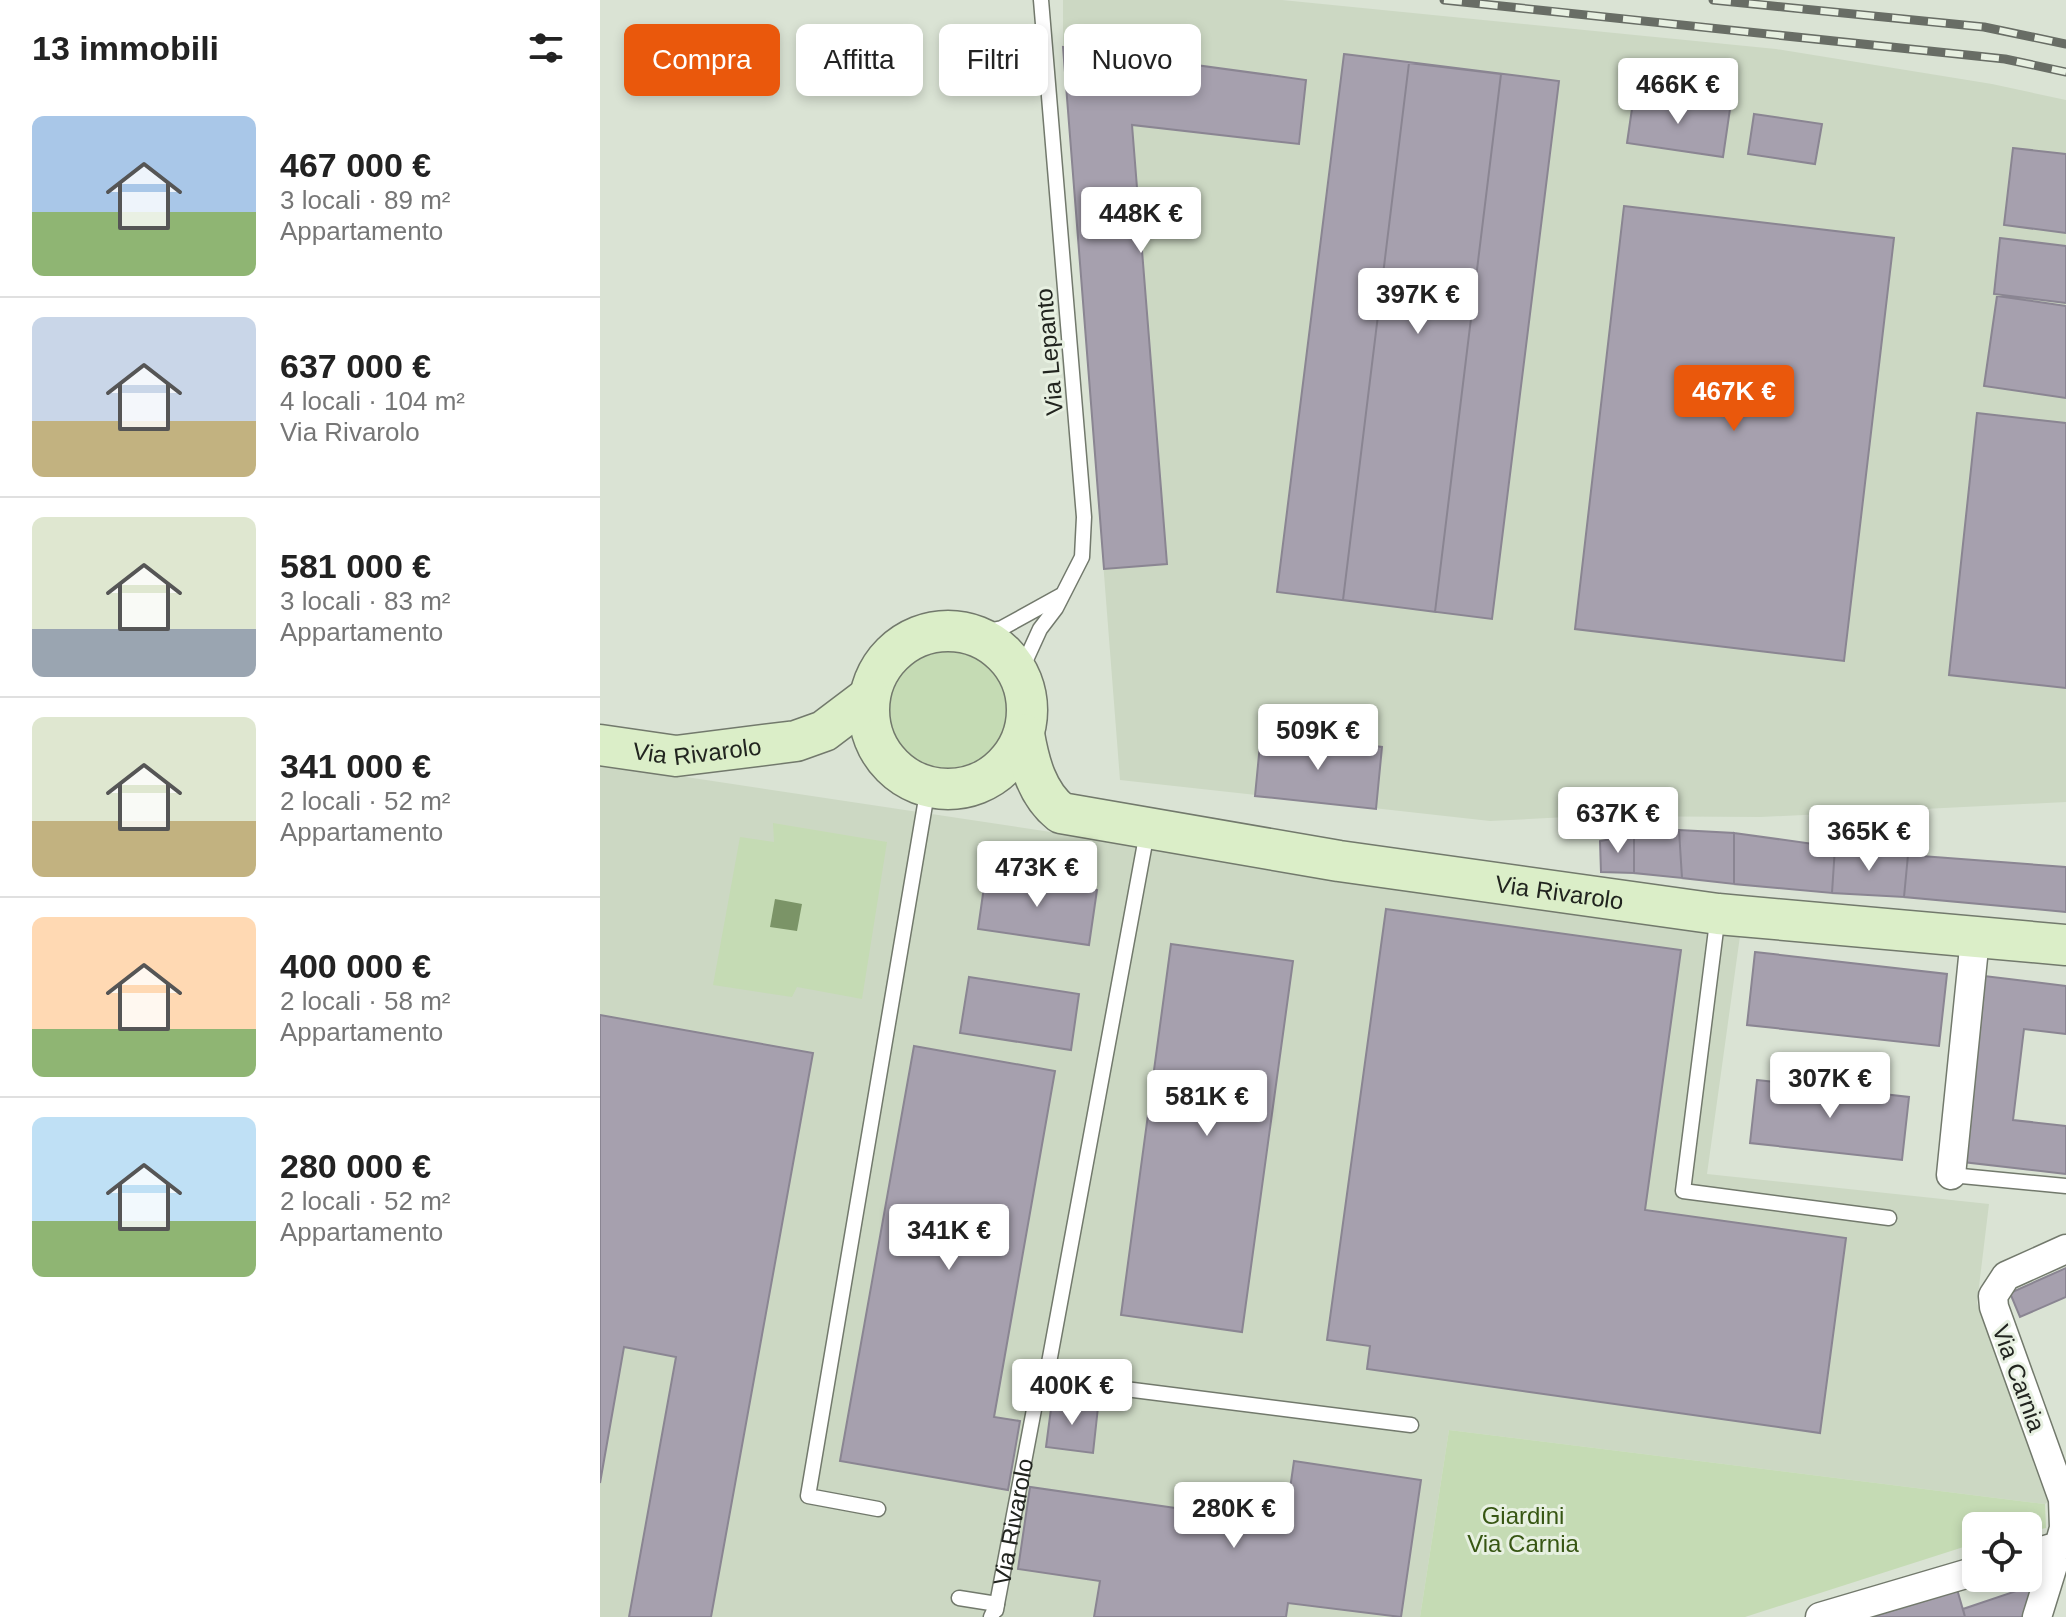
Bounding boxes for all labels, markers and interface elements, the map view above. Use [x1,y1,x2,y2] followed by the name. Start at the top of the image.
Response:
[624,24,780,96] chip: Compra
[796,24,923,96] chip: Affitta
[939,24,1048,96] chip: Filtri
[1064,24,1201,96] chip: Nuovo
[524,26,568,70] icon: filters
[32,29,219,67] text: 13 immobili
[1613,58,1743,126] pin: 466K €
[1636,69,1720,99] text: 466K €
[280,146,431,184] text: 467 000 €
[96,148,192,244] icon: home
[280,185,451,215] text: 3 locali · 89 m²
[1076,187,1206,255] pin: 448K €
[1099,198,1183,228] text: 448K €
[280,216,443,246] text: Appartamento
[1353,268,1483,336] pin: 397K €
[1376,279,1460,309] text: 397K €
[1030,287,1068,417] street label: Via Lepanto
[280,347,431,385] text: 637 000 €
[96,349,192,445] icon: home
[1669,365,1799,433] pin: 467K €
[1692,376,1776,406] text: 467K €
[280,386,465,416] text: 4 locali · 104 m²
[280,417,420,447] text: Via Rivarolo
[280,547,431,585] text: 581 000 €
[96,549,192,645] icon: home
[280,586,451,616] text: 3 locali · 83 m²
[280,617,443,647] text: Appartamento
[1253,704,1383,772] pin: 509K €
[1276,715,1360,745] text: 509K €
[631,732,763,770] street label: Via Rivarolo
[280,747,431,785] text: 341 000 €
[96,749,192,845] icon: home
[280,786,451,816] text: 2 locali · 52 m²
[1553,787,1683,855] pin: 637K €
[1576,798,1660,828] text: 637K €
[1804,805,1934,873] pin: 365K €
[1827,816,1911,846] text: 365K €
[280,817,443,847] text: Appartamento
[972,841,1102,909] pin: 473K €
[995,852,1079,882] text: 473K €
[1494,870,1625,914] street label: Via Rivarolo
[280,947,431,985] text: 400 000 €
[96,949,192,1045] icon: home
[280,986,451,1016] text: 2 locali · 58 m²
[280,1017,443,1047] text: Appartamento
[1765,1052,1895,1120] pin: 307K €
[1788,1063,1872,1093] text: 307K €
[1142,1070,1272,1138] pin: 581K €
[1165,1081,1249,1111] text: 581K €
[280,1147,431,1185] text: 280 000 €
[96,1149,192,1245] icon: home
[280,1186,451,1216] text: 2 locali · 52 m²
[884,1204,1014,1272] pin: 341K €
[907,1215,991,1245] text: 341K €
[280,1217,443,1247] text: Appartamento
[1987,1321,2051,1436] street label: Via Carnia
[1007,1359,1137,1427] pin: 400K €
[1030,1370,1114,1400] text: 400K €
[987,1456,1038,1588] street label: Via Rivarolo
[1169,1482,1299,1550] pin: 280K €
[1192,1493,1276,1523] text: 280K €
[1467,1502,1579,1557] park label: Giardini Via Carnia
[1962,1512,2042,1592] map controls
[1962,1512,2042,1592] button: locate

